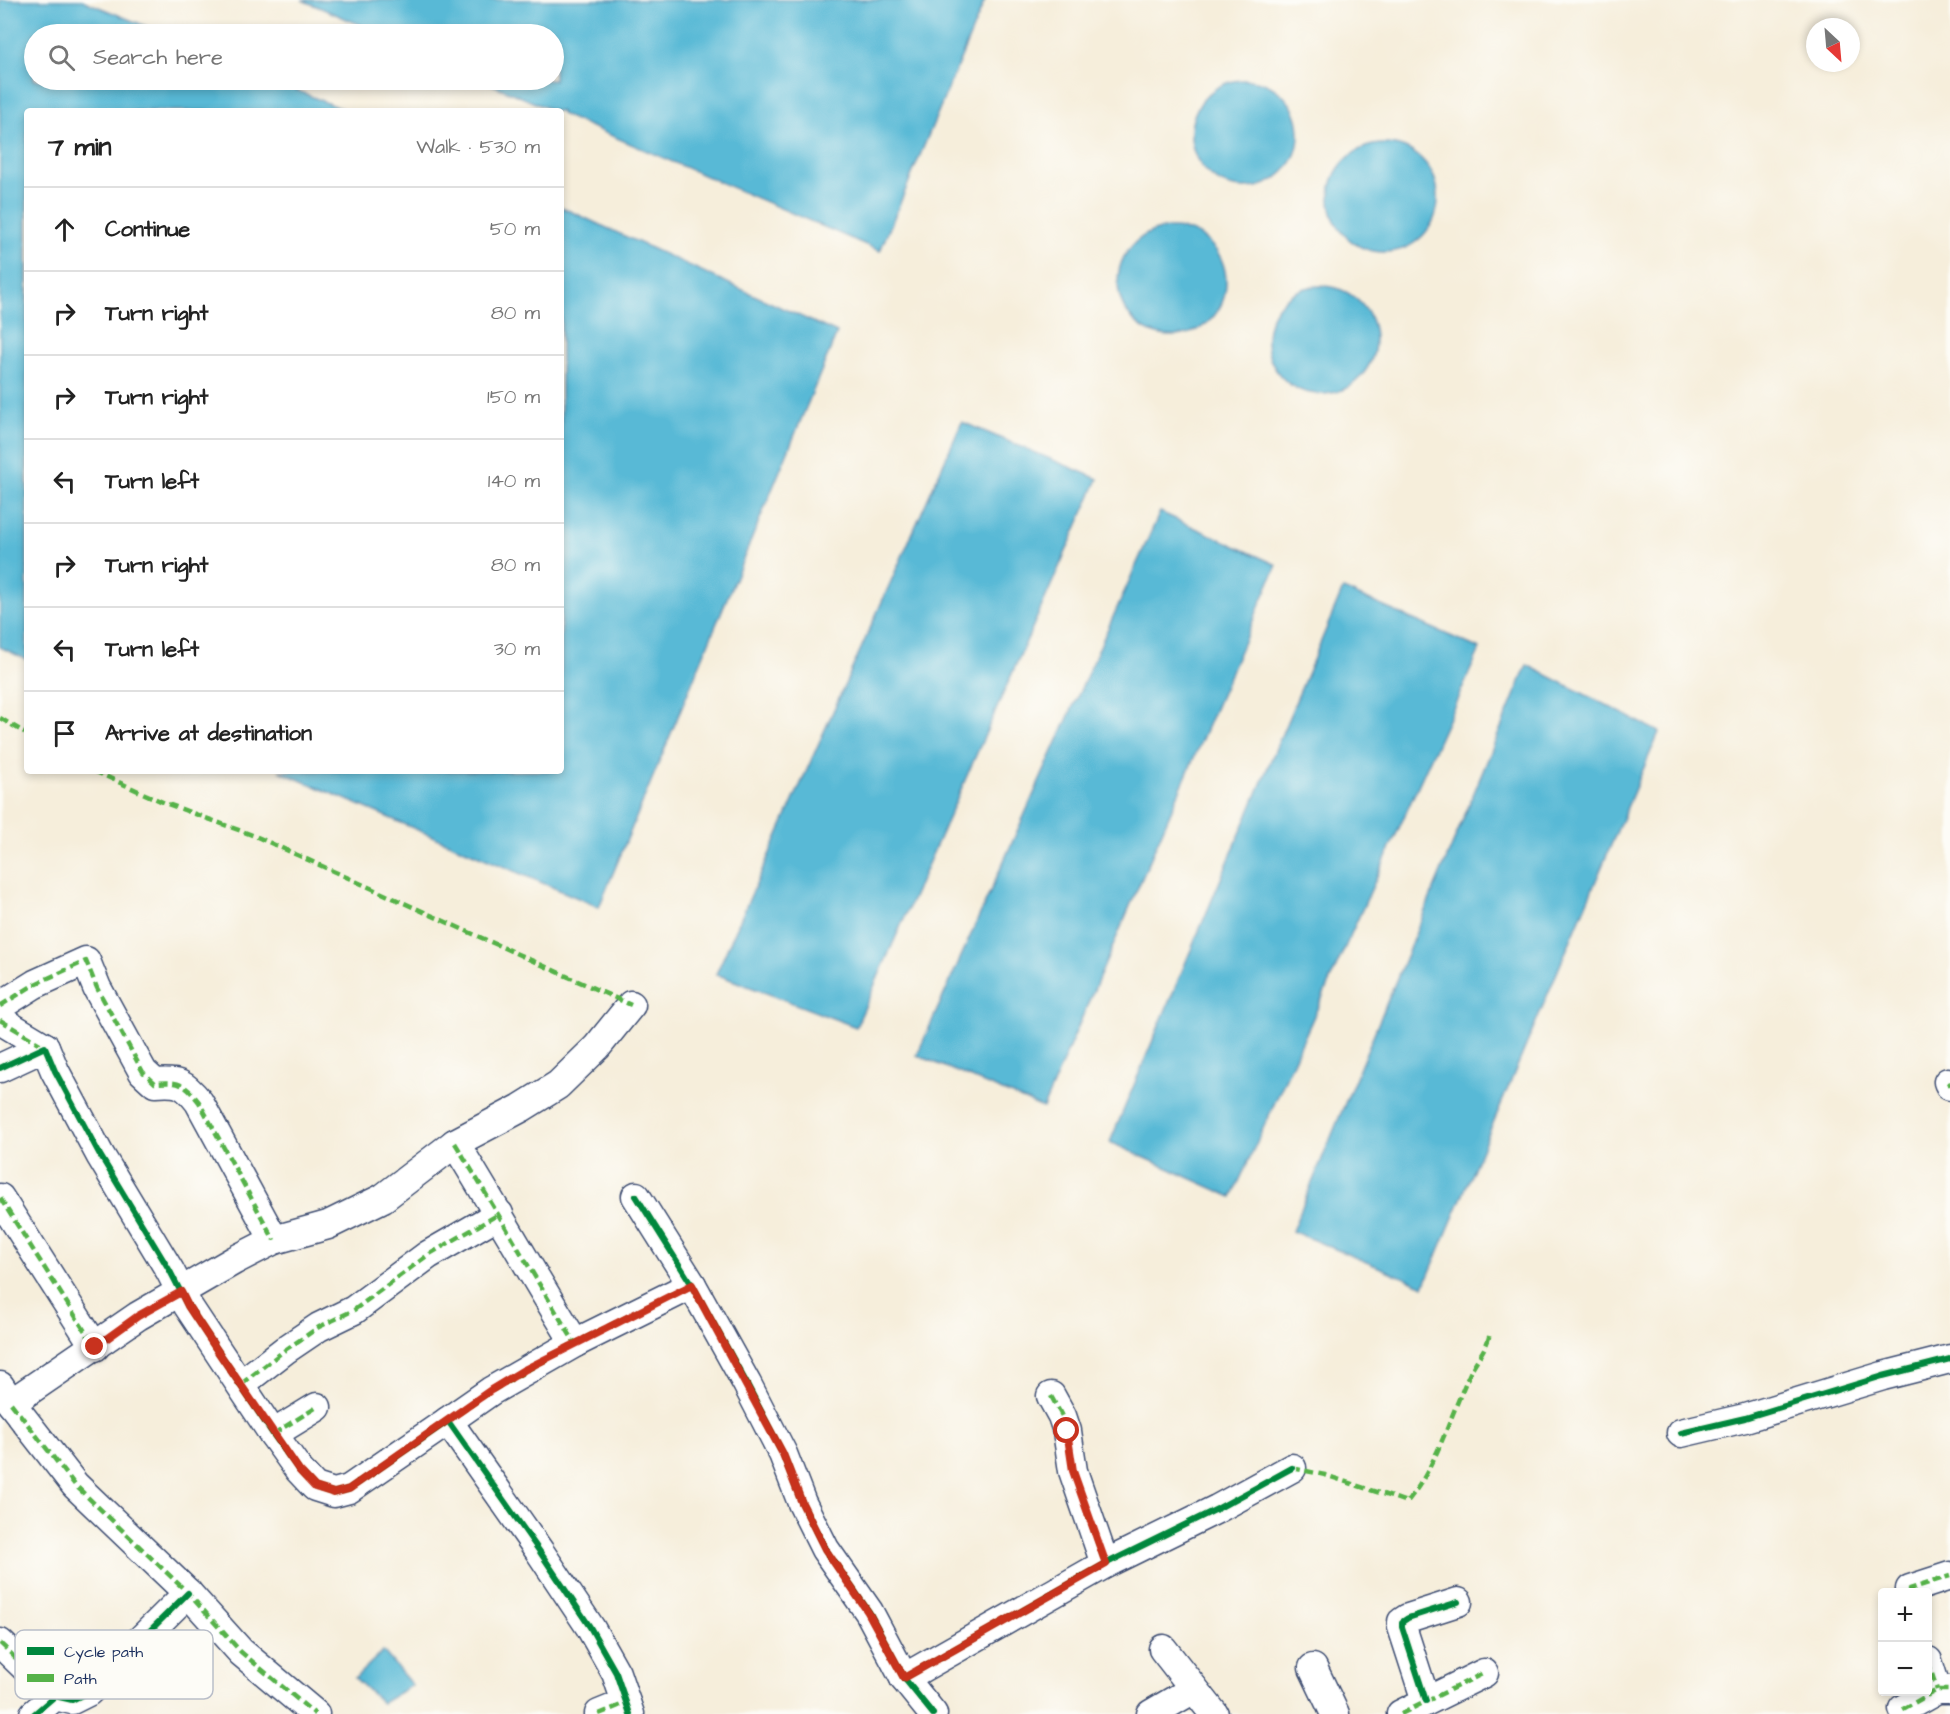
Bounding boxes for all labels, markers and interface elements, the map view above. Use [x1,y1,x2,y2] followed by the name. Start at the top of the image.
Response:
[1806,18,1860,72] north arrow
[24,24,564,90] search box
[45,41,78,74] icon: search
[93,42,223,73] text: Search here
[48,129,112,165] text: 7 min
[416,133,540,161] text: Walk · 530 m
[48,213,81,246] icon: ahead
[105,214,190,245] text: Continue
[490,215,540,243] text: 50 m
[48,297,81,330] icon: right
[105,298,208,329] text: Turn right
[491,299,540,327] text: 80 m
[48,381,81,414] icon: right
[105,382,208,413] text: Turn right
[487,383,540,411] text: 150 m
[48,465,81,498] icon: left
[105,466,199,497] text: Turn left
[488,467,540,495] text: 140 m
[48,549,81,582] icon: right
[105,550,208,581] text: Turn right
[491,551,540,579] text: 80 m
[48,633,81,666] icon: left
[105,634,199,665] text: Turn left
[494,635,540,663] text: 30 m
[48,717,81,750] icon: arrive
[105,718,312,749] text: Arrive at destination
[81,1333,107,1359] route end
[1053,1417,1079,1443] route start
[1878,1588,1932,1696] map controls
[1878,1588,1932,1642] button: +
[15,1630,213,1699] legend
[64,1641,143,1664] text: Cycle path
[1878,1642,1932,1696] button: −
[64,1668,97,1690] text: Path

